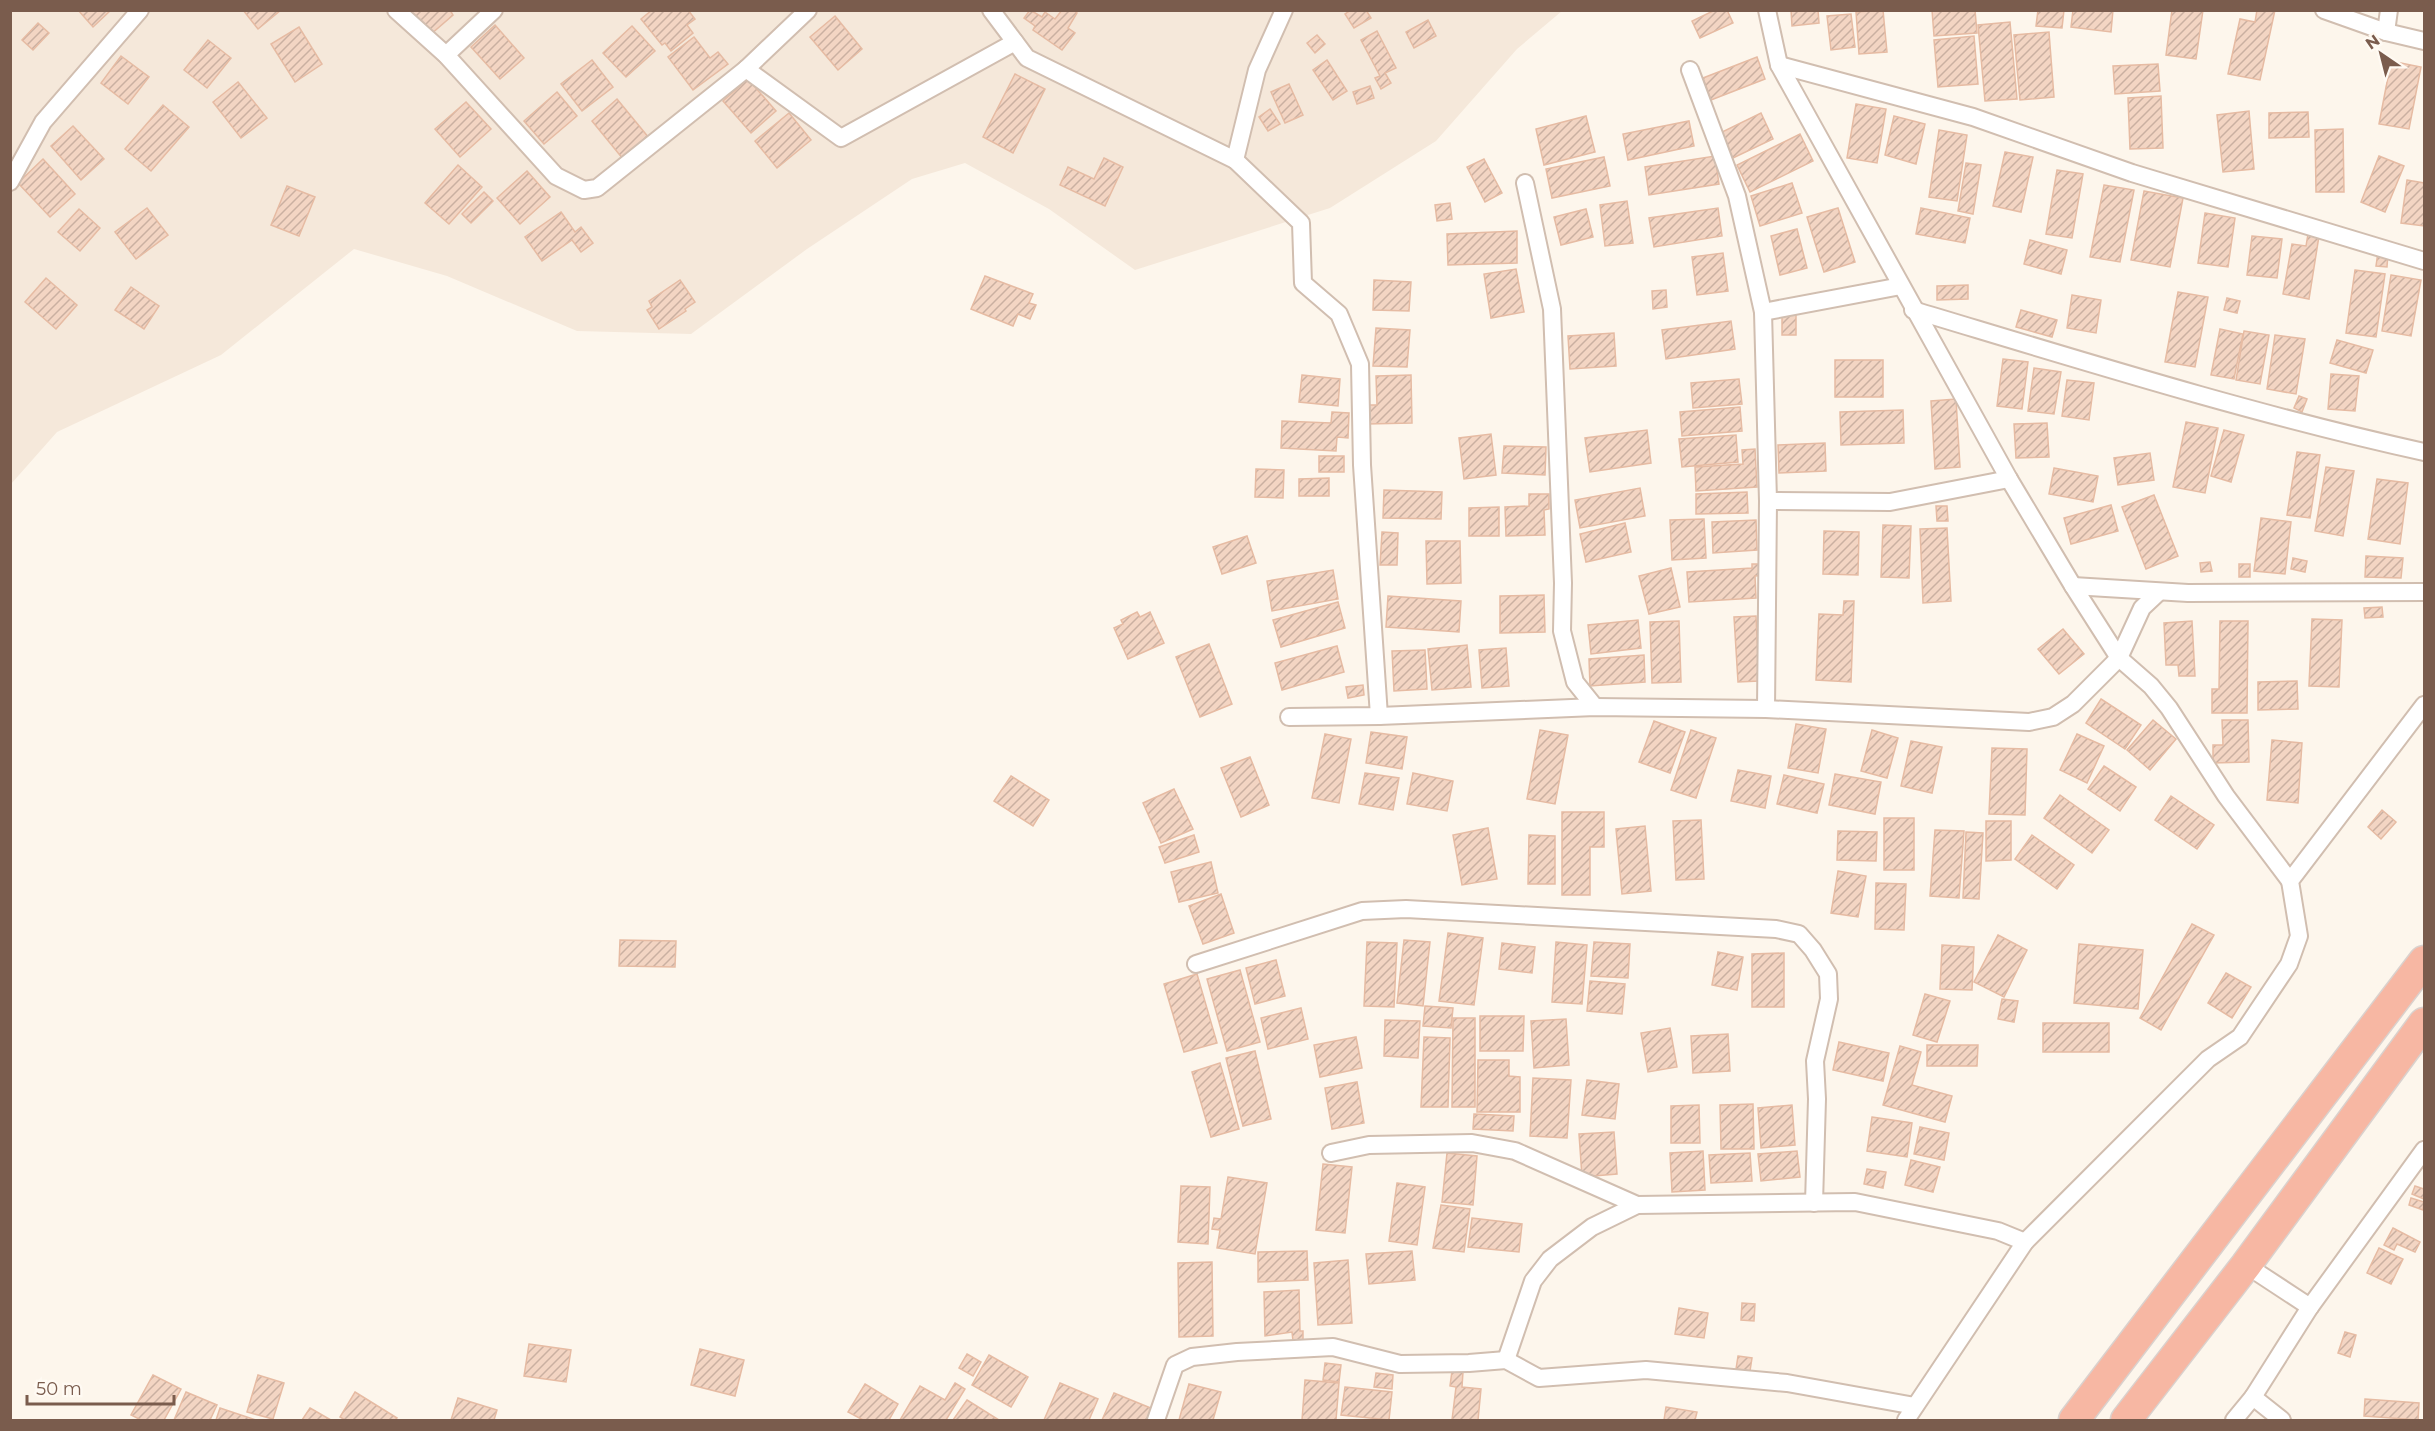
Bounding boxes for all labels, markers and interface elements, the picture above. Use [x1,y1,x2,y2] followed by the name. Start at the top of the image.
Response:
[2351,24,2411,84] north arrow
[2362,31,2383,54] text: N
[27,1368,174,1406] scale bar
[36,1378,82,1400] text: 50 m

